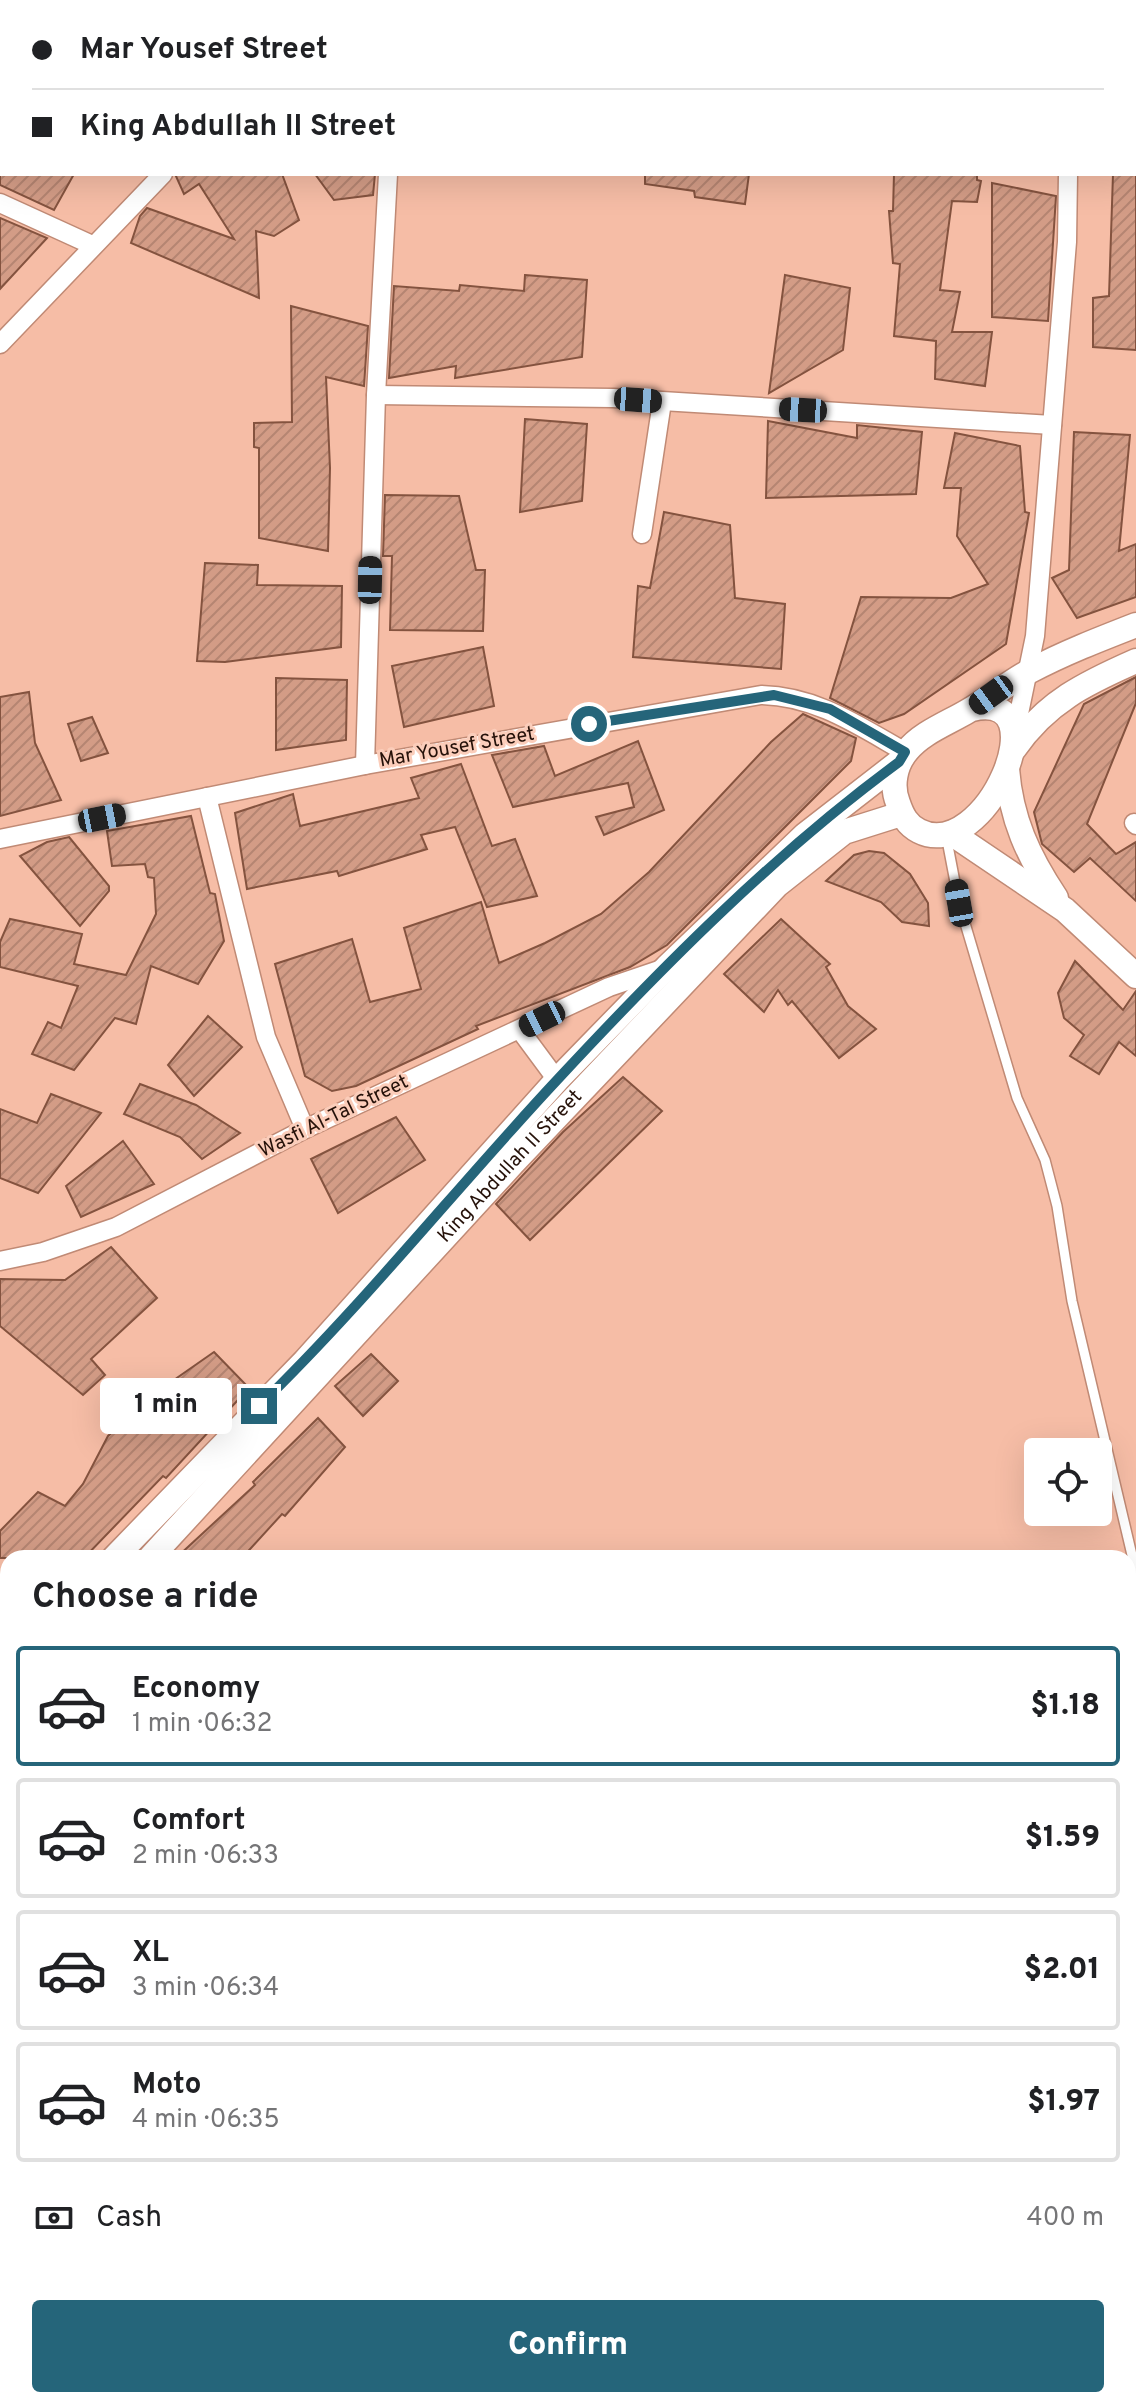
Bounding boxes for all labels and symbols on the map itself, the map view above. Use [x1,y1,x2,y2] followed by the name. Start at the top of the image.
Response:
[613,386,663,414] car
[778,397,828,423] car
[358,556,382,604] car
[965,671,1017,719] car
[571,706,607,742] route start
[377,722,537,774] street label: Mar Yousef Street
[76,802,128,834] car
[943,877,975,929] car
[515,998,569,1040] car
[255,1070,413,1164] street label: Wasfi Al-Tal Street
[432,1085,588,1249] street label: King Abdullah II Street
[99,1378,231,1434] callout: 1 min
[241,1388,277,1424] route end

